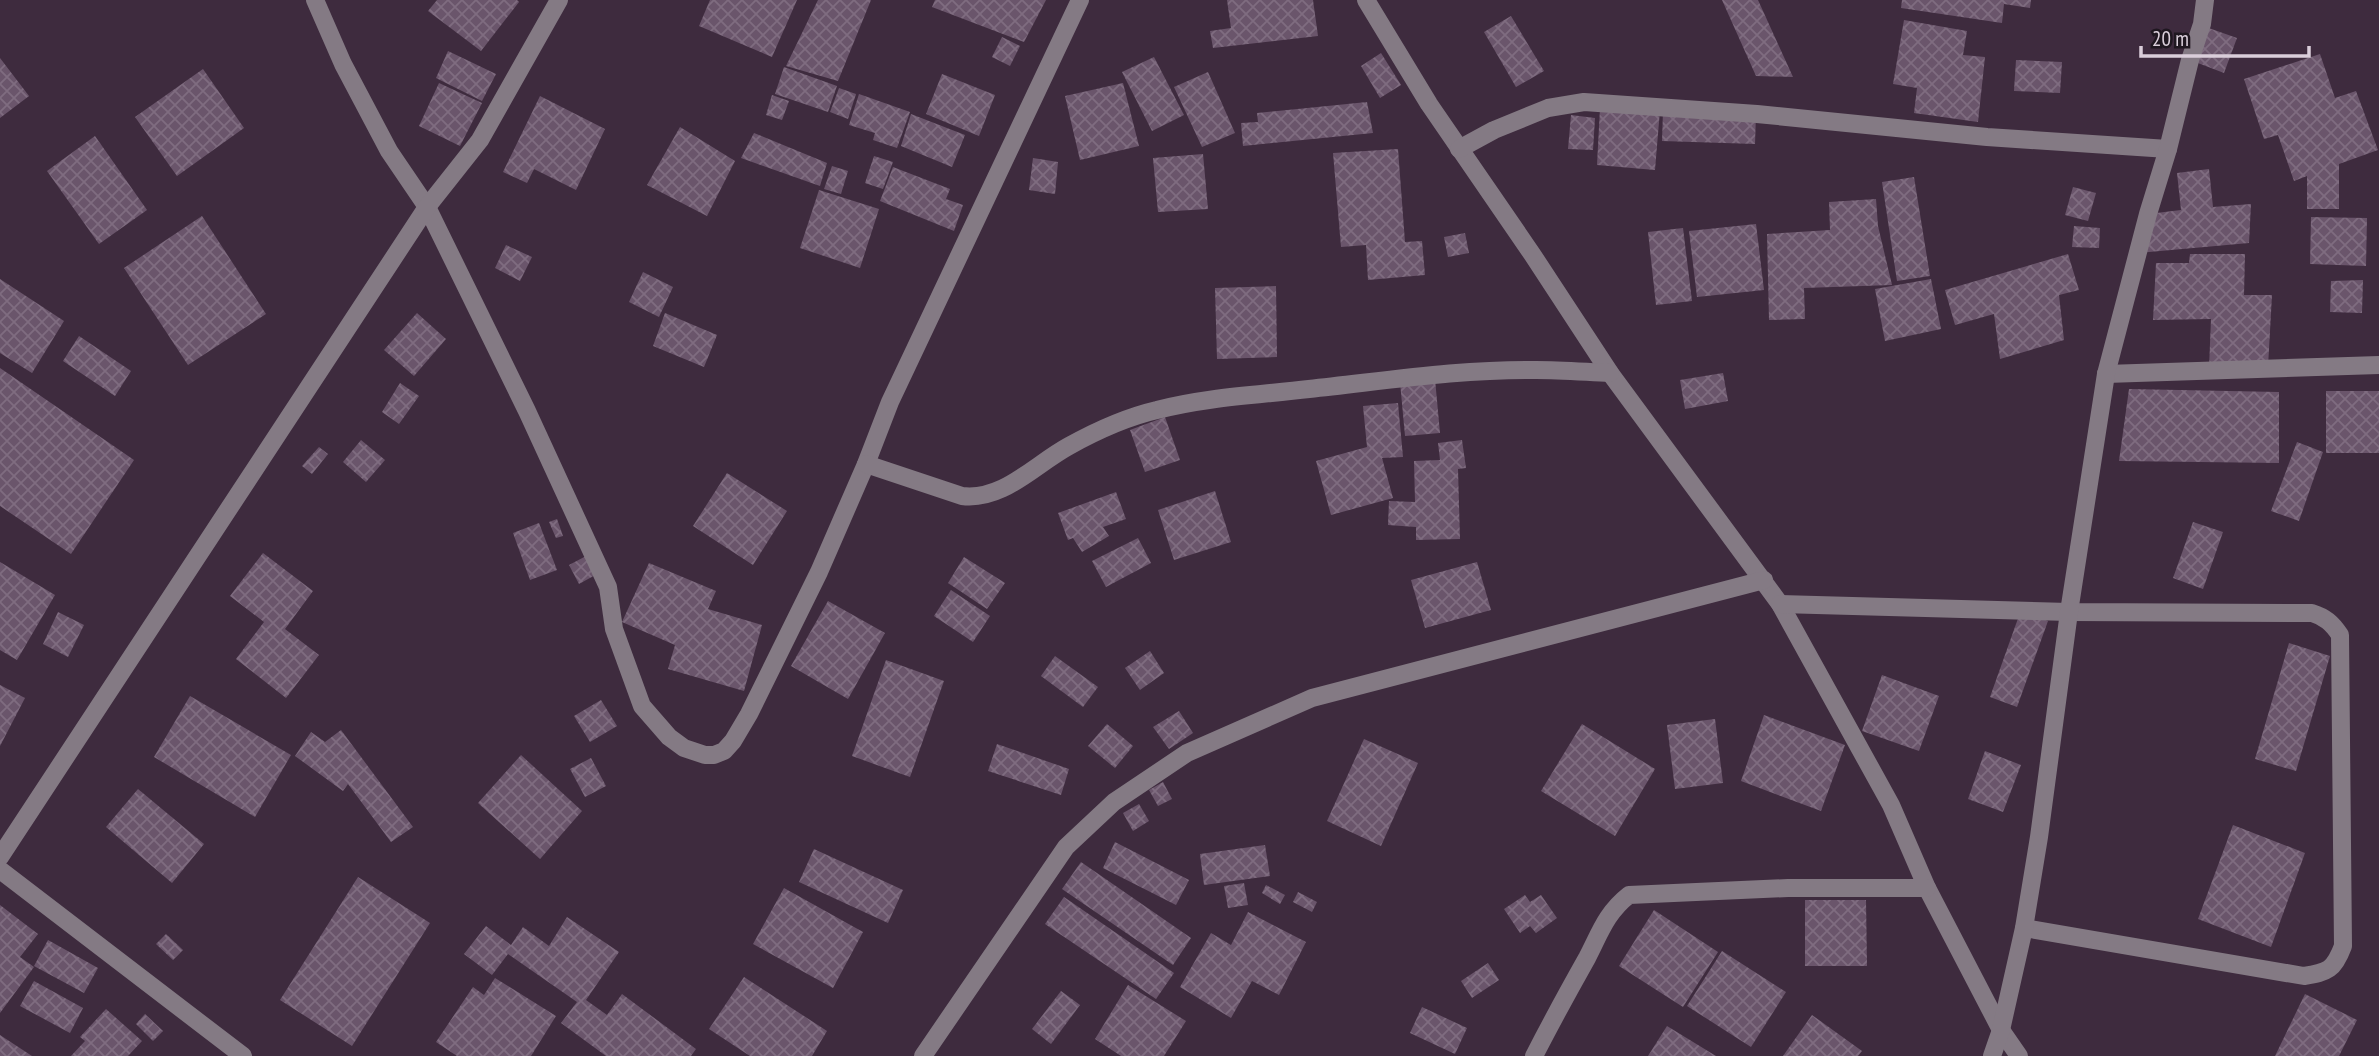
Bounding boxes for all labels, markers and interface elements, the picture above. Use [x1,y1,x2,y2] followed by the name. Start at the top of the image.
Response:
[2141,14,2309,58] scale bar
[2152,25,2189,52] text: 20 m

